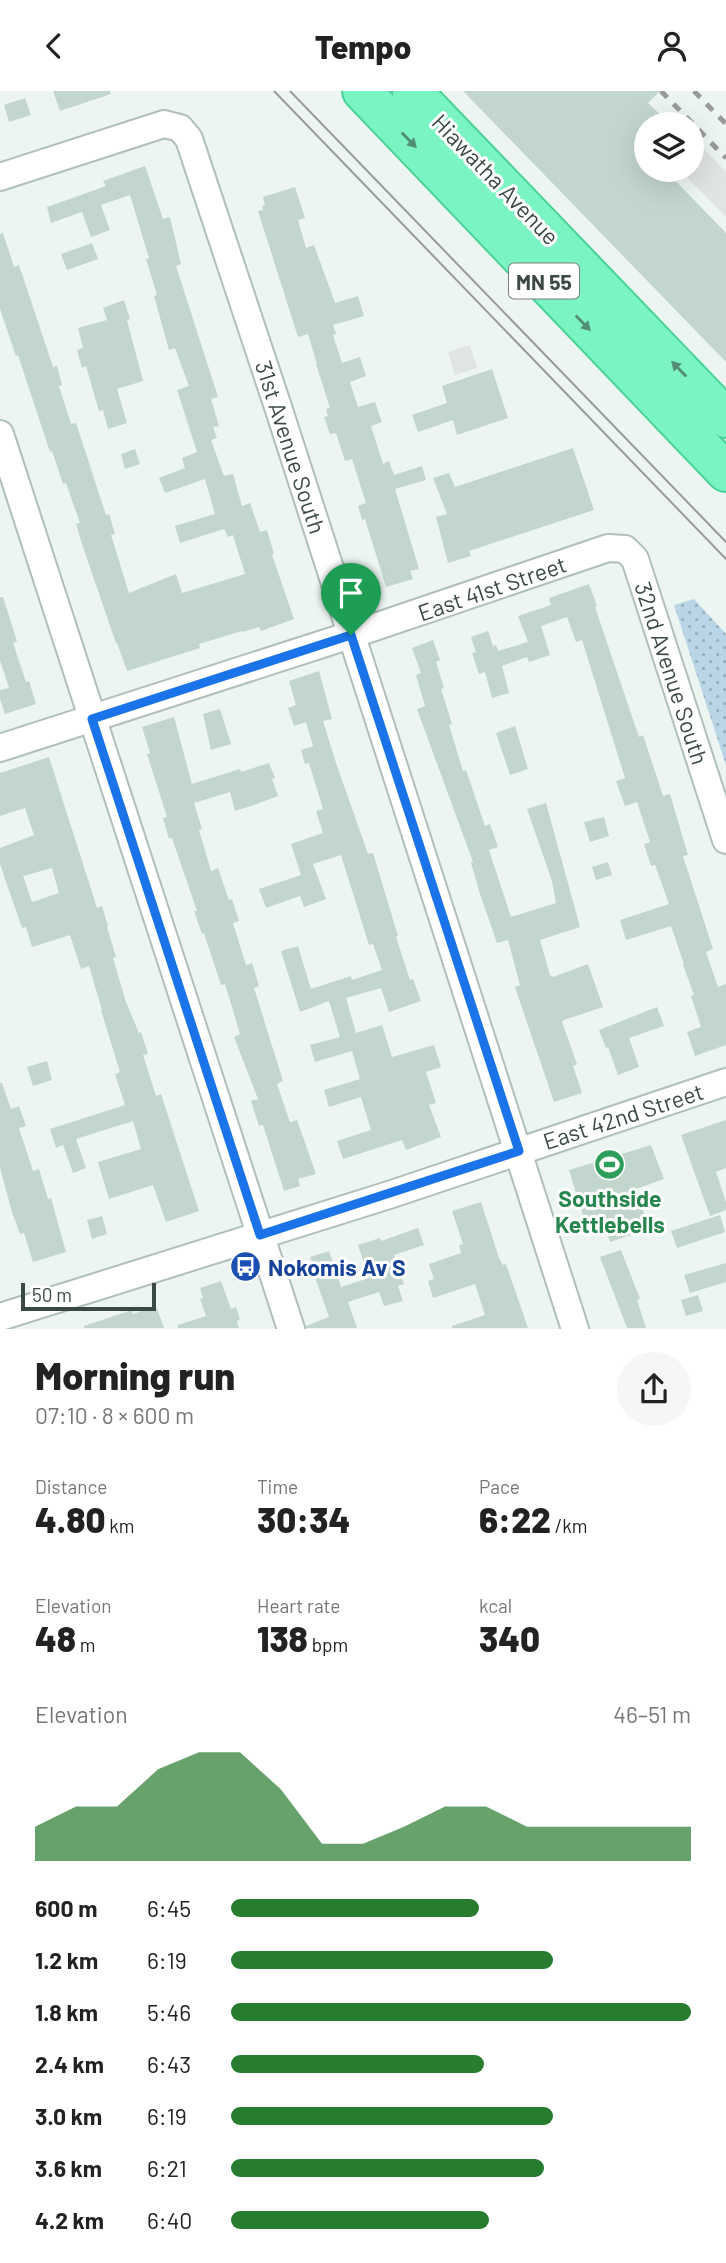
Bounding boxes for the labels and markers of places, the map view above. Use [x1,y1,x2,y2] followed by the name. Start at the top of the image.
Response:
[321,563,381,635] pin
[593,1147,627,1181] sports icon: Southside Kettlebells
[555,1184,665,1238] place label: Southside Kettlebells
[228,1250,262,1284] bus stop icon: Nokomis Av S
[268,1253,406,1281] place label: Nokomis Av S

